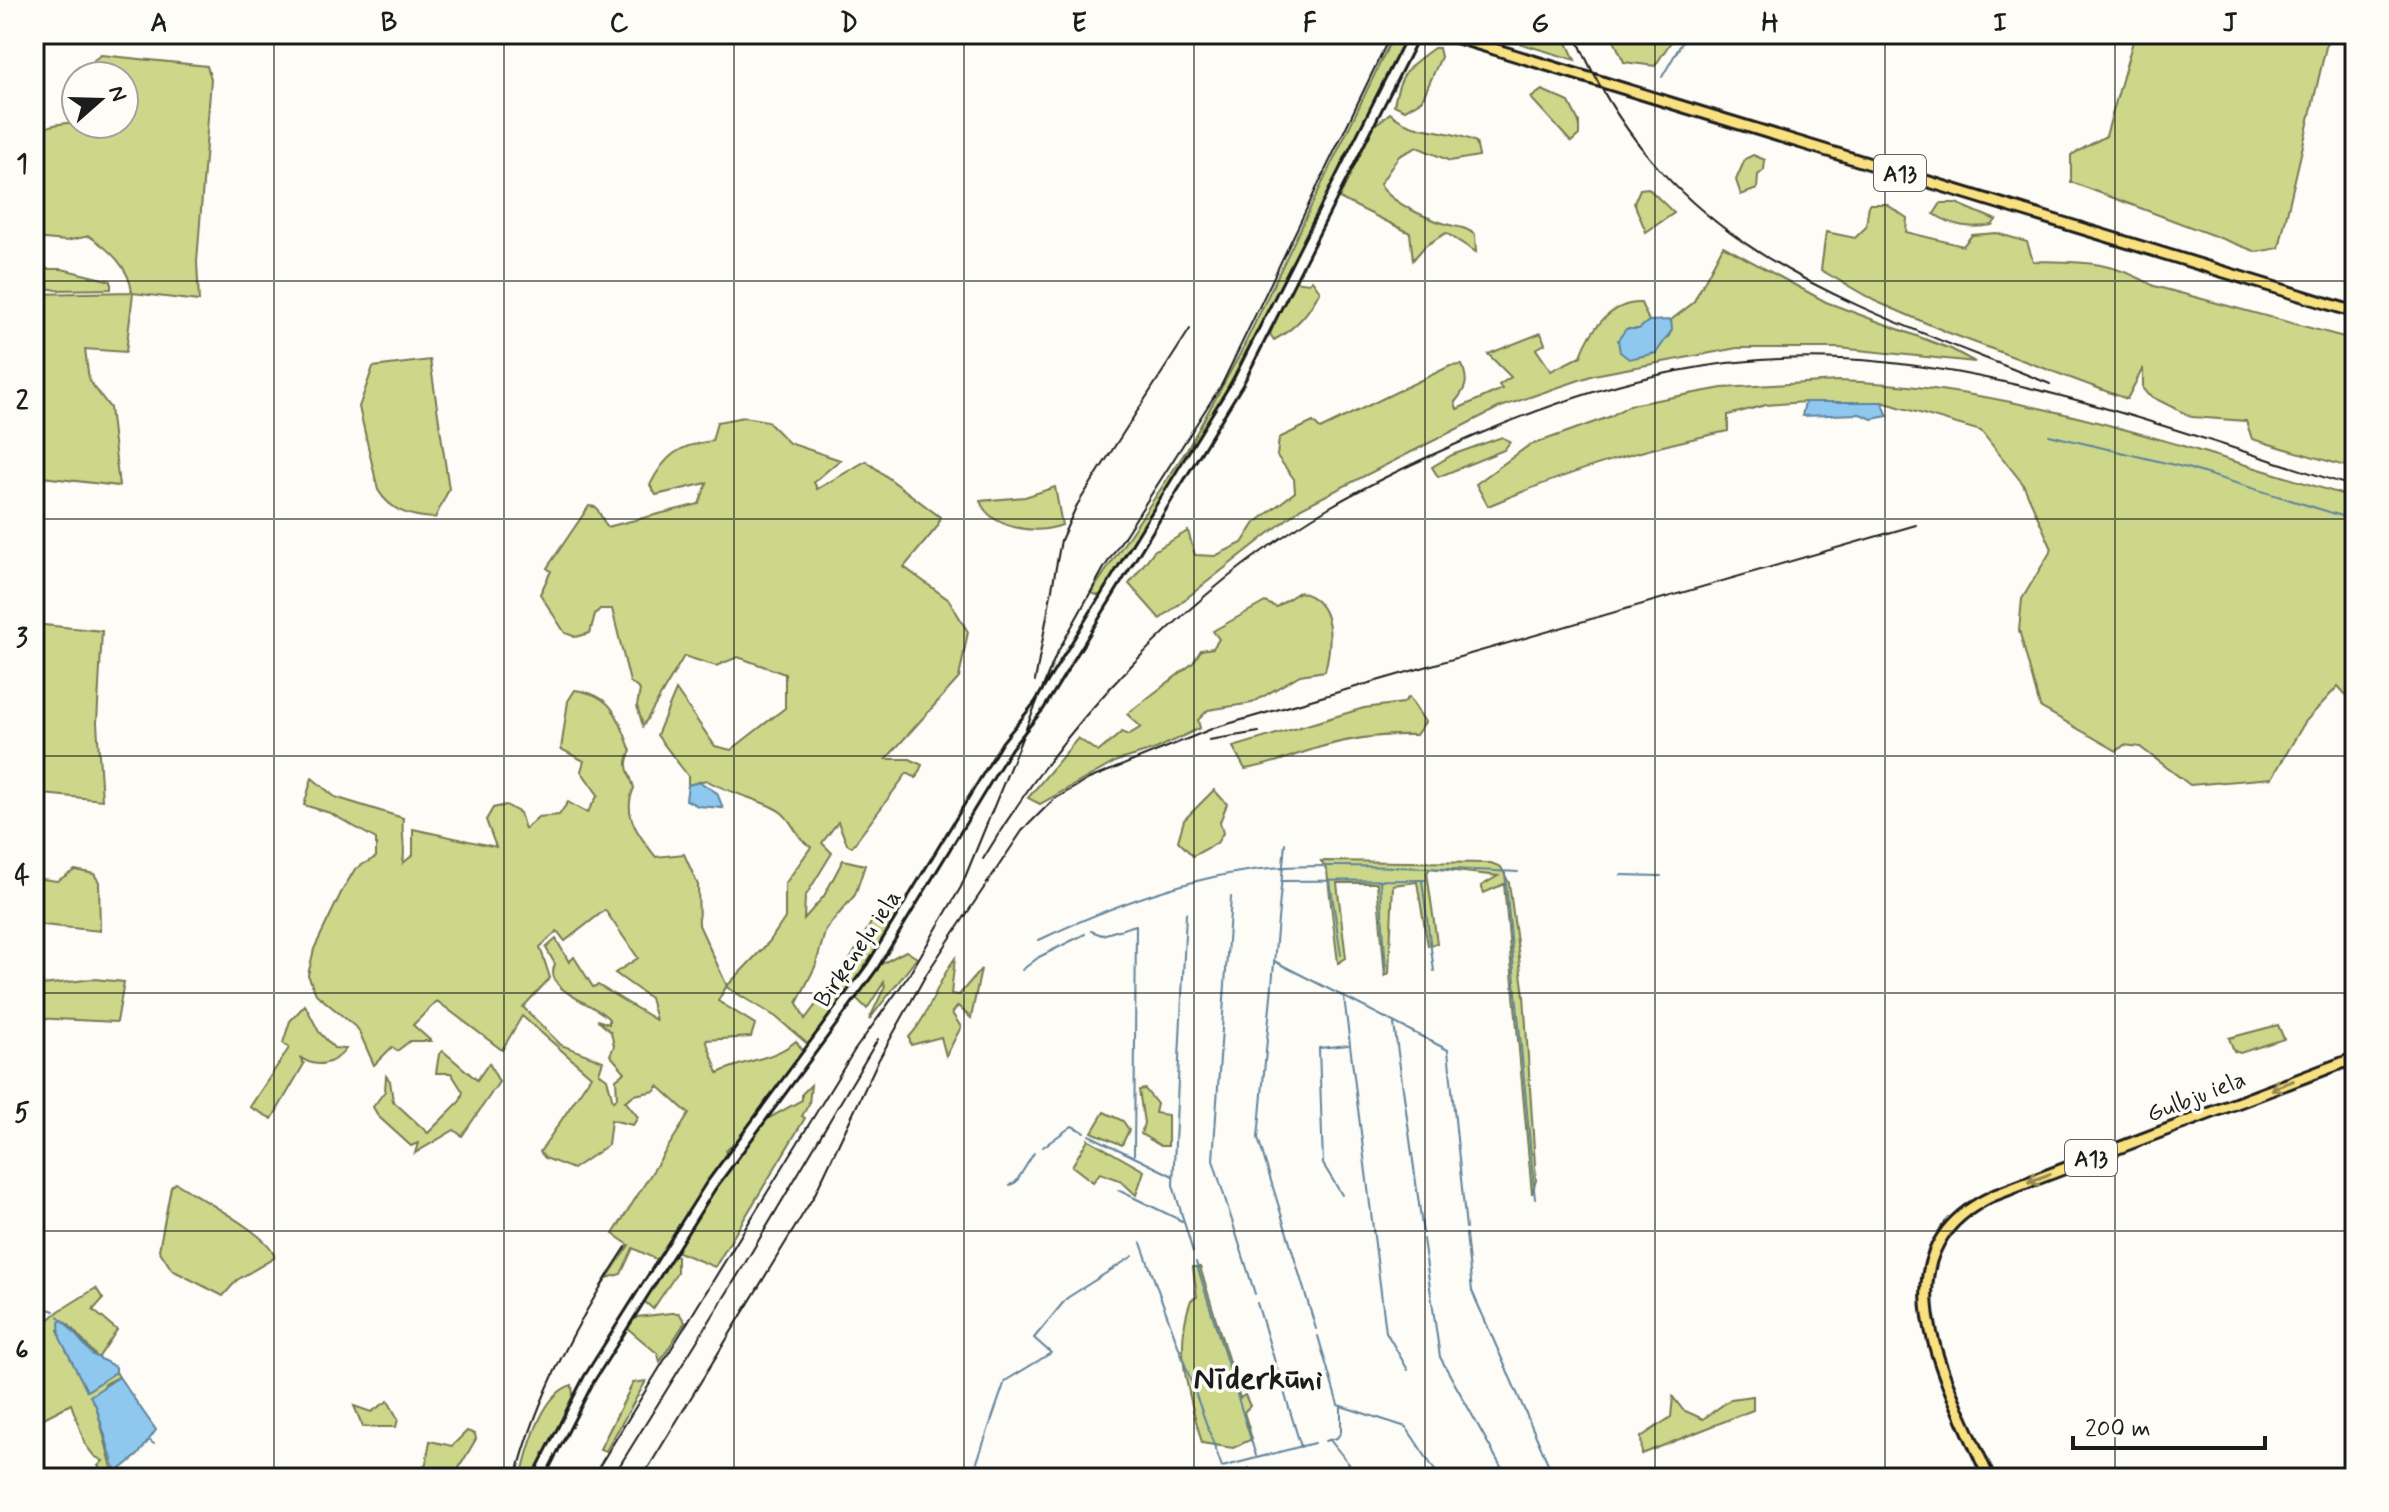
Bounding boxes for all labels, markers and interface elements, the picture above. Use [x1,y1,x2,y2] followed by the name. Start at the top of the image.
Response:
[150,7,168,41] text: A
[381,7,397,41] text: B
[610,7,629,41] text: C
[840,7,858,41] text: D
[1071,7,1087,41] text: E
[1303,7,1317,41] text: F
[1531,7,1549,41] text: G
[1762,7,1779,41] text: H
[1993,7,2007,41] text: I
[2222,7,2238,41] text: J
[60,60,140,140] north arrow
[101,82,133,106] text: N
[16,148,28,182] text: 1
[1874,155,1926,191] road number: A13
[16,385,29,419] text: 2
[16,622,28,656] text: 3
[14,860,30,894] text: 4
[807,884,909,1014] street label: Birķeneļu iela
[2143,1064,2250,1130] street label: Gulbju iela
[2270,1079,2295,1093] one-way arrow
[14,1097,30,1131] text: 5
[2065,1140,2117,1176] road number: A13
[2027,1172,2052,1186] one-way arrow
[15,1334,29,1368] text: 6
[1194,1358,1322,1400] district label: Nīderkūni
[2073,1400,2265,1450] scale bar
[2085,1414,2151,1445] text: 200 m

